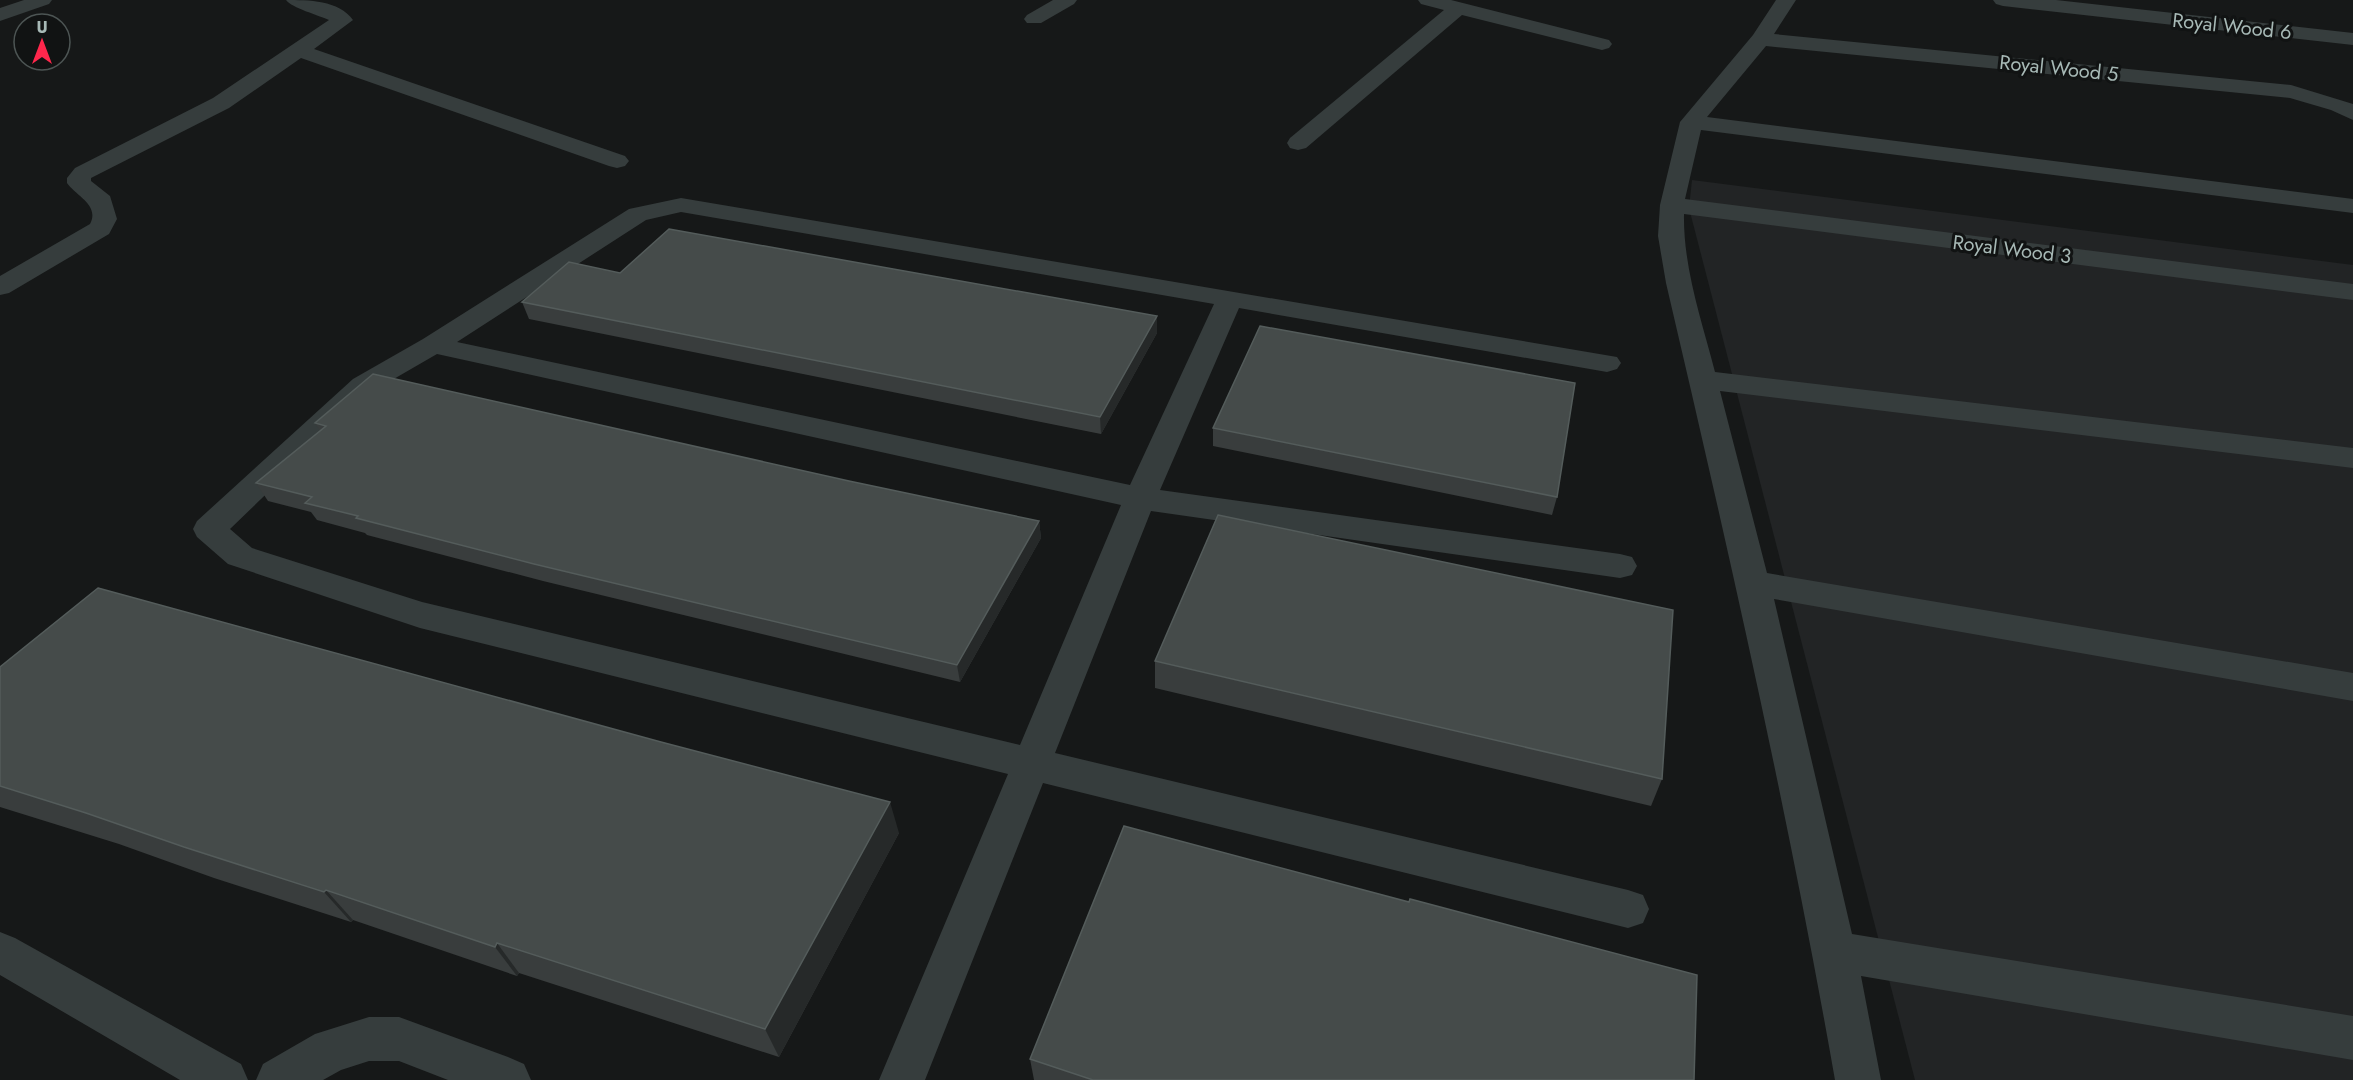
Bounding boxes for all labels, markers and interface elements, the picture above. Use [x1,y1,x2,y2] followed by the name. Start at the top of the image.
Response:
[2171,6,2293,47] street label: Royal Wood 6
[12,12,72,72] north arrow
[36,16,48,39] text: U
[1998,48,2120,89] street label: Royal Wood 5
[1951,228,2073,271] street label: Royal Wood 3

